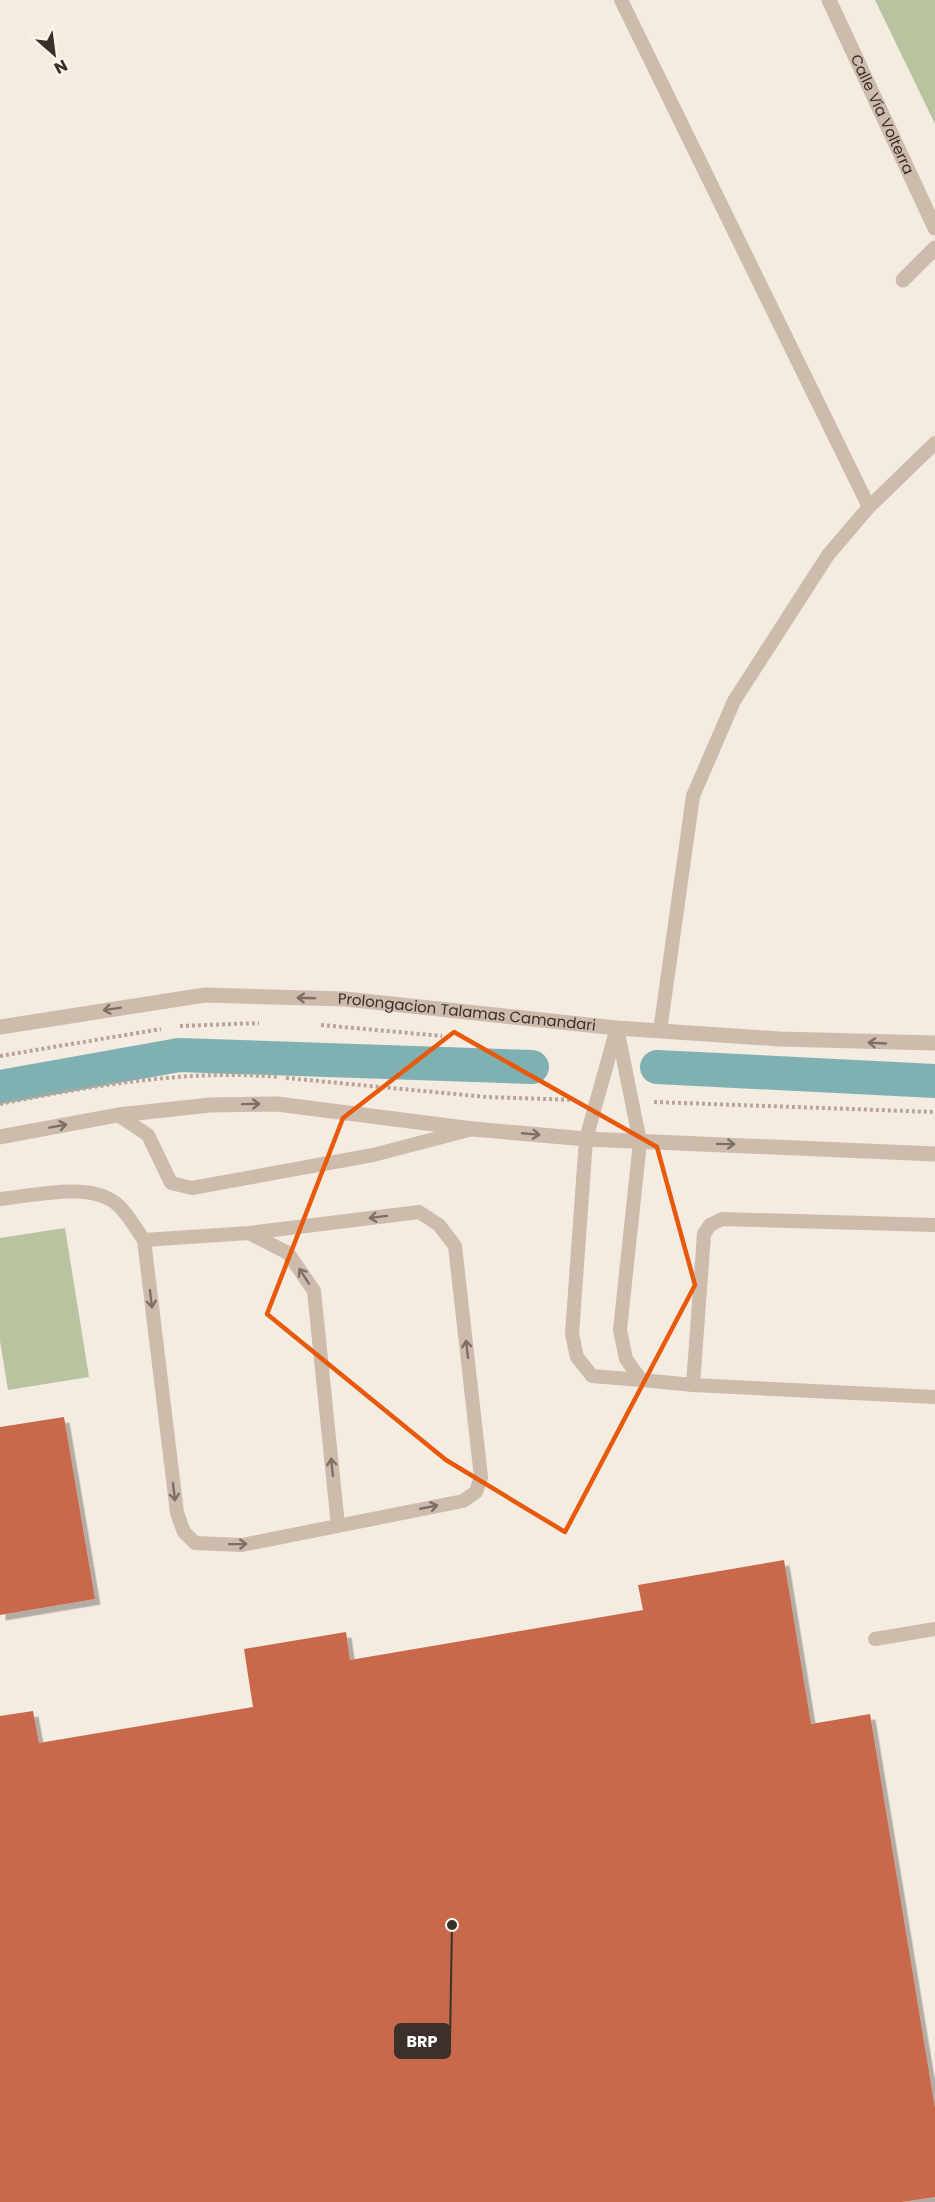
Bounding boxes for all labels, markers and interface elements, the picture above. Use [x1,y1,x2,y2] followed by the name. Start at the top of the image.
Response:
[24,24,84,84] north arrow
[846,51,920,177] street label: Calle Vía Volterra
[50,54,72,80] text: N
[338,988,597,1036] street label: Prolongacion Talamas Camandari
[296,992,316,1004] one-way arrow
[102,1004,122,1015] one-way arrow
[867,1038,887,1049] one-way arrow
[240,1098,260,1110] one-way arrow
[47,1121,67,1132] one-way arrow
[521,1129,541,1140] one-way arrow
[715,1138,735,1150] one-way arrow
[369,1212,389,1223] one-way arrow
[298,1268,310,1285] one-way arrow
[146,1288,157,1308] one-way arrow
[461,1340,472,1359] one-way arrow
[326,1458,337,1478] one-way arrow
[169,1482,180,1502] one-way arrow
[419,1501,438,1512] one-way arrow
[228,1538,247,1550] one-way arrow
[395,2024,450,2058] callout: BRP
[407,2030,437,2053] text: BRP

